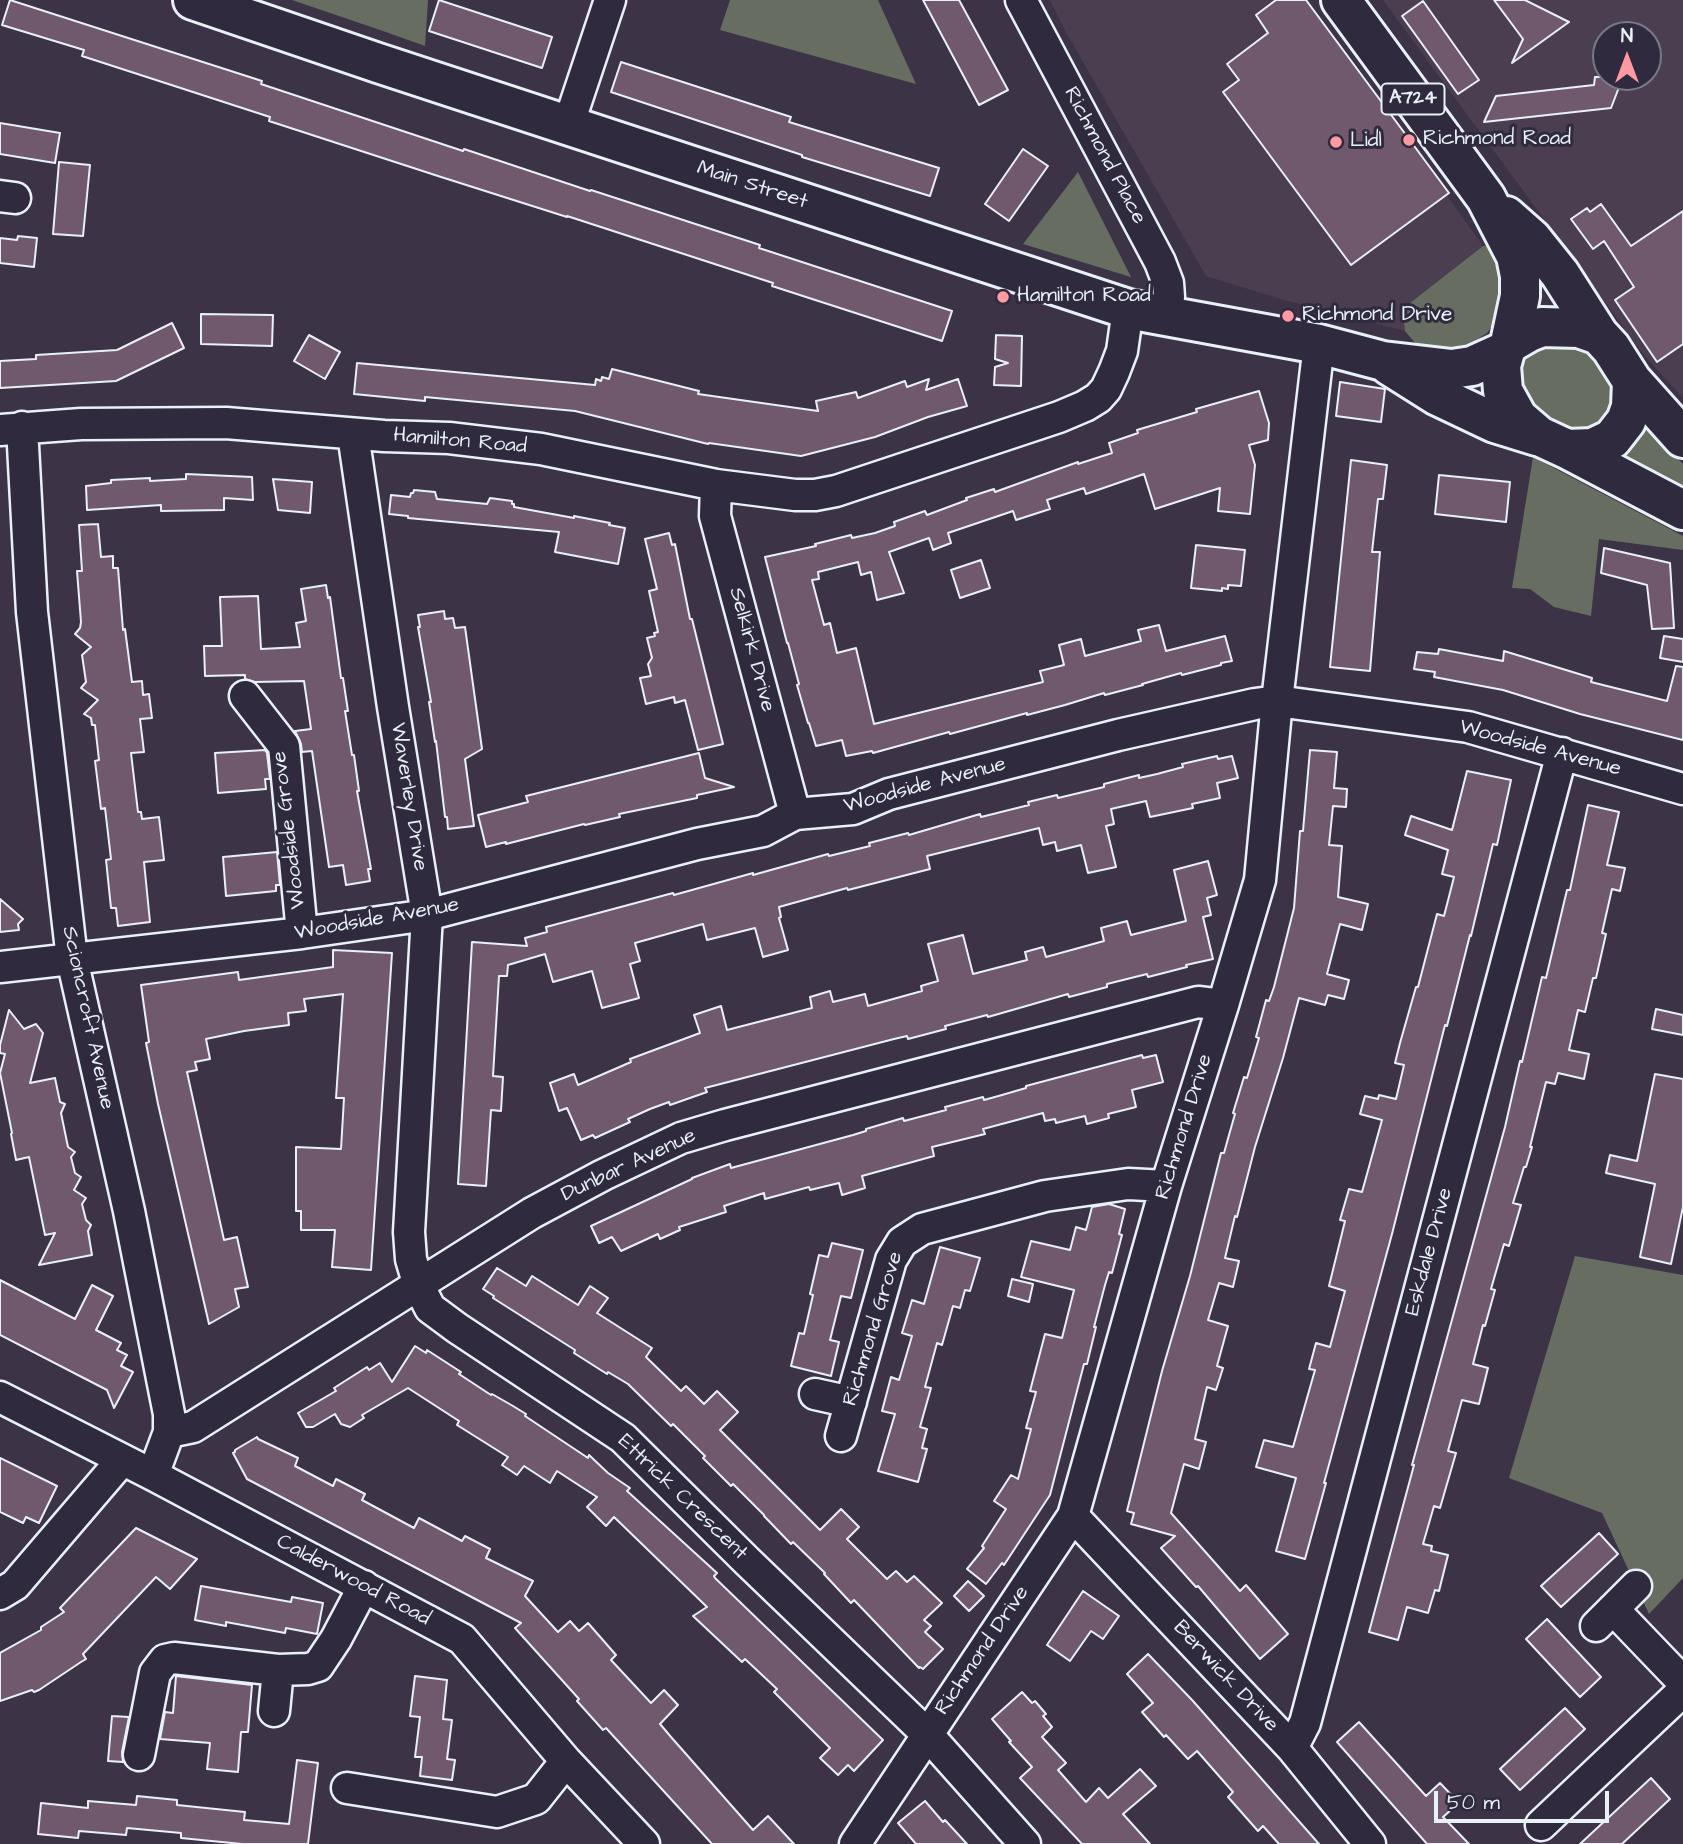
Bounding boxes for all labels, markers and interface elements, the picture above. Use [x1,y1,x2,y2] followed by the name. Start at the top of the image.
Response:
[1592,21,1662,91] north arrow
[1621,23,1633,50] text: N
[1057,83,1151,229] street label: Richmond Place
[1382,83,1444,114] road number: A724
[1423,127,1571,153] place label: Richmond Road
[1350,129,1382,155] place label: Lidl
[1401,132,1417,148] marker: Richmond Road
[1328,134,1344,150] marker: Lidl
[693,156,811,216] street label: Main Street
[1017,284,1151,310] place label: Hamilton Road
[995,289,1011,305] marker: Hamilton Road
[1302,303,1452,329] place label: Richmond Drive
[1280,308,1296,324] marker: Richmond Drive
[392,424,528,460] street label: Hamilton Road
[722,585,780,715] street label: Selkirk Drive
[1456,715,1624,783] street label: Woodside Avenue
[384,721,432,873] street label: Waverley Drive
[268,750,312,910] street label: Woodside Grove
[841,752,1009,820] street label: Woodside Avenue
[293,893,461,947] street label: Woodside Avenue
[55,924,119,1112] street label: Scioncroft Avenue
[1151,1051,1219,1203] street label: Richmond Drive
[558,1124,700,1208] street label: Dunbar Avenue
[1401,1185,1459,1319] street label: Eskdale Drive
[839,1249,909,1409] street label: Richmond Grove
[612,1430,752,1566] street label: Ettrick Crescent
[272,1530,434,1632] street label: Calderwood Road
[931,1582,1035,1720] street label: Richmond Drive
[1167,1616,1283,1738] street label: Berwick Drive
[1438,1778,1613,1822] scale bar
[1447,1788,1500,1817] text: 50 m

